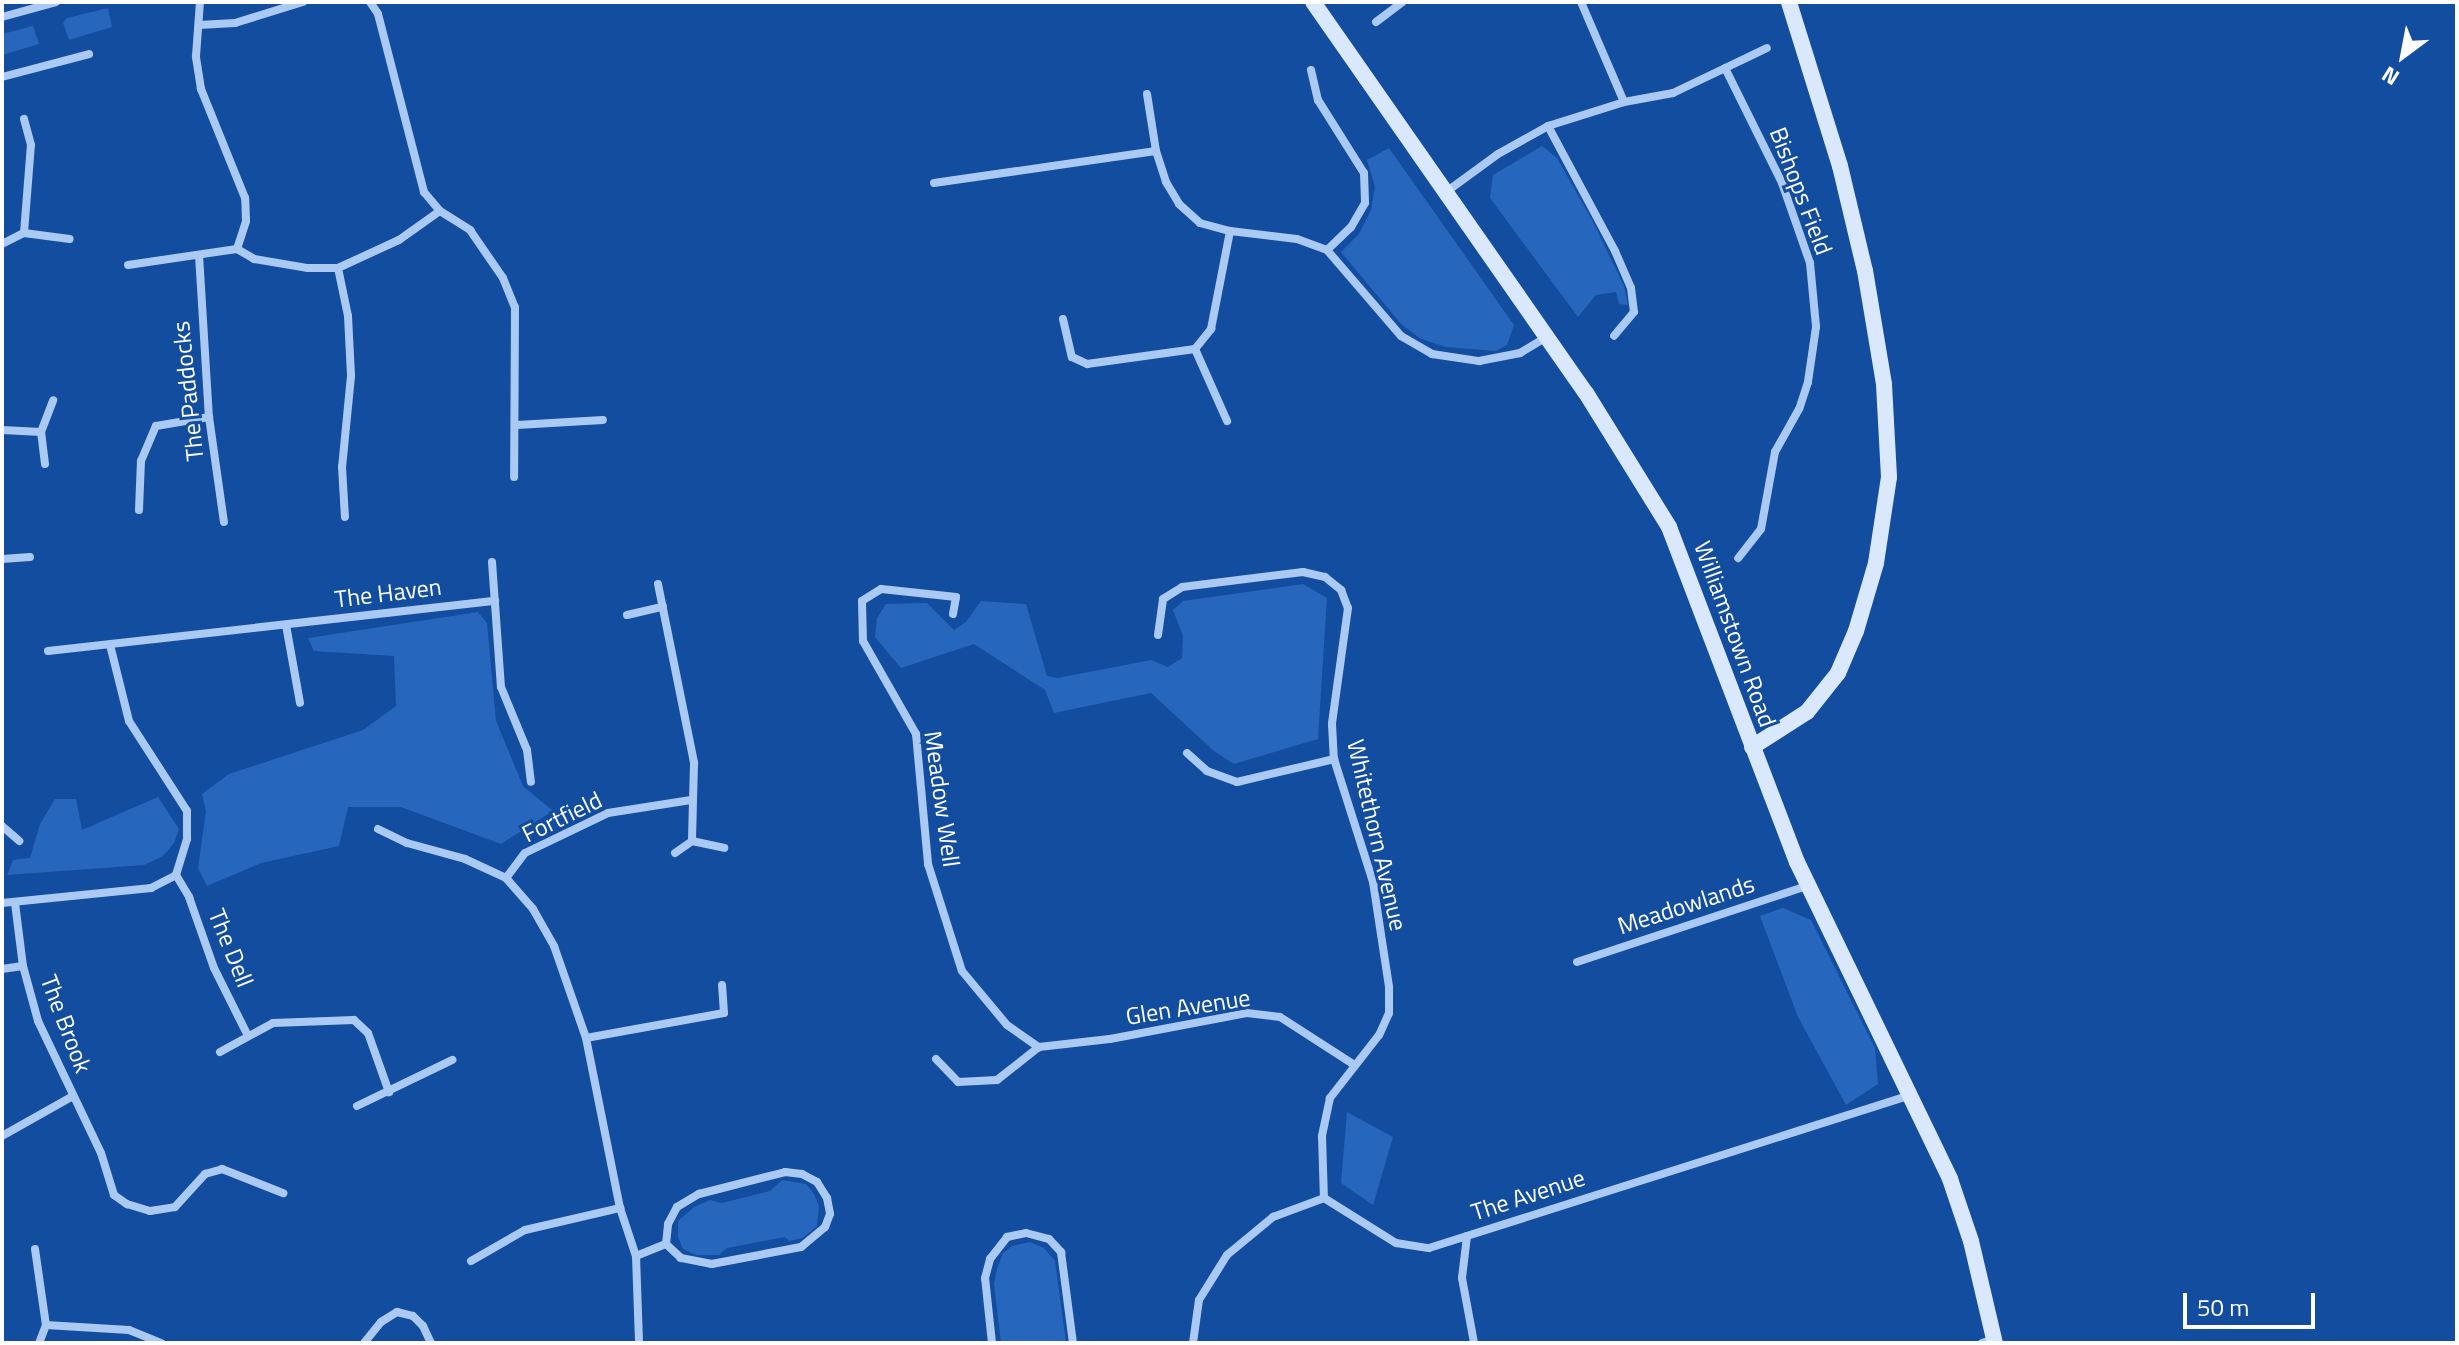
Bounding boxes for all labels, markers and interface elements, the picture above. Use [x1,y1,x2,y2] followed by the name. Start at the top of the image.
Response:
[2363,16,2443,96] north arrow
[2375,58,2406,95] text: N
[1764,123,1838,259] street label: Bishops Field
[166,320,210,462] street label: The Paddocks
[1688,537,1782,731] street label: Williamstown Road
[333,572,443,614] street label: The Haven
[918,729,966,869] street label: Meadow Well
[1341,737,1413,933] street label: Whitethorn Avenue
[517,785,607,849] street label: Fortfield
[1614,869,1758,941] street label: Meadowlands
[202,905,260,991] street label: The Dell
[34,971,98,1077] street label: The Brook
[1124,983,1252,1031] street label: Glen Avenue
[1467,1163,1589,1227] street label: The Avenue
[2187,1277,2319,1327] scale bar
[2197,1289,2249,1325] text: 50 m

